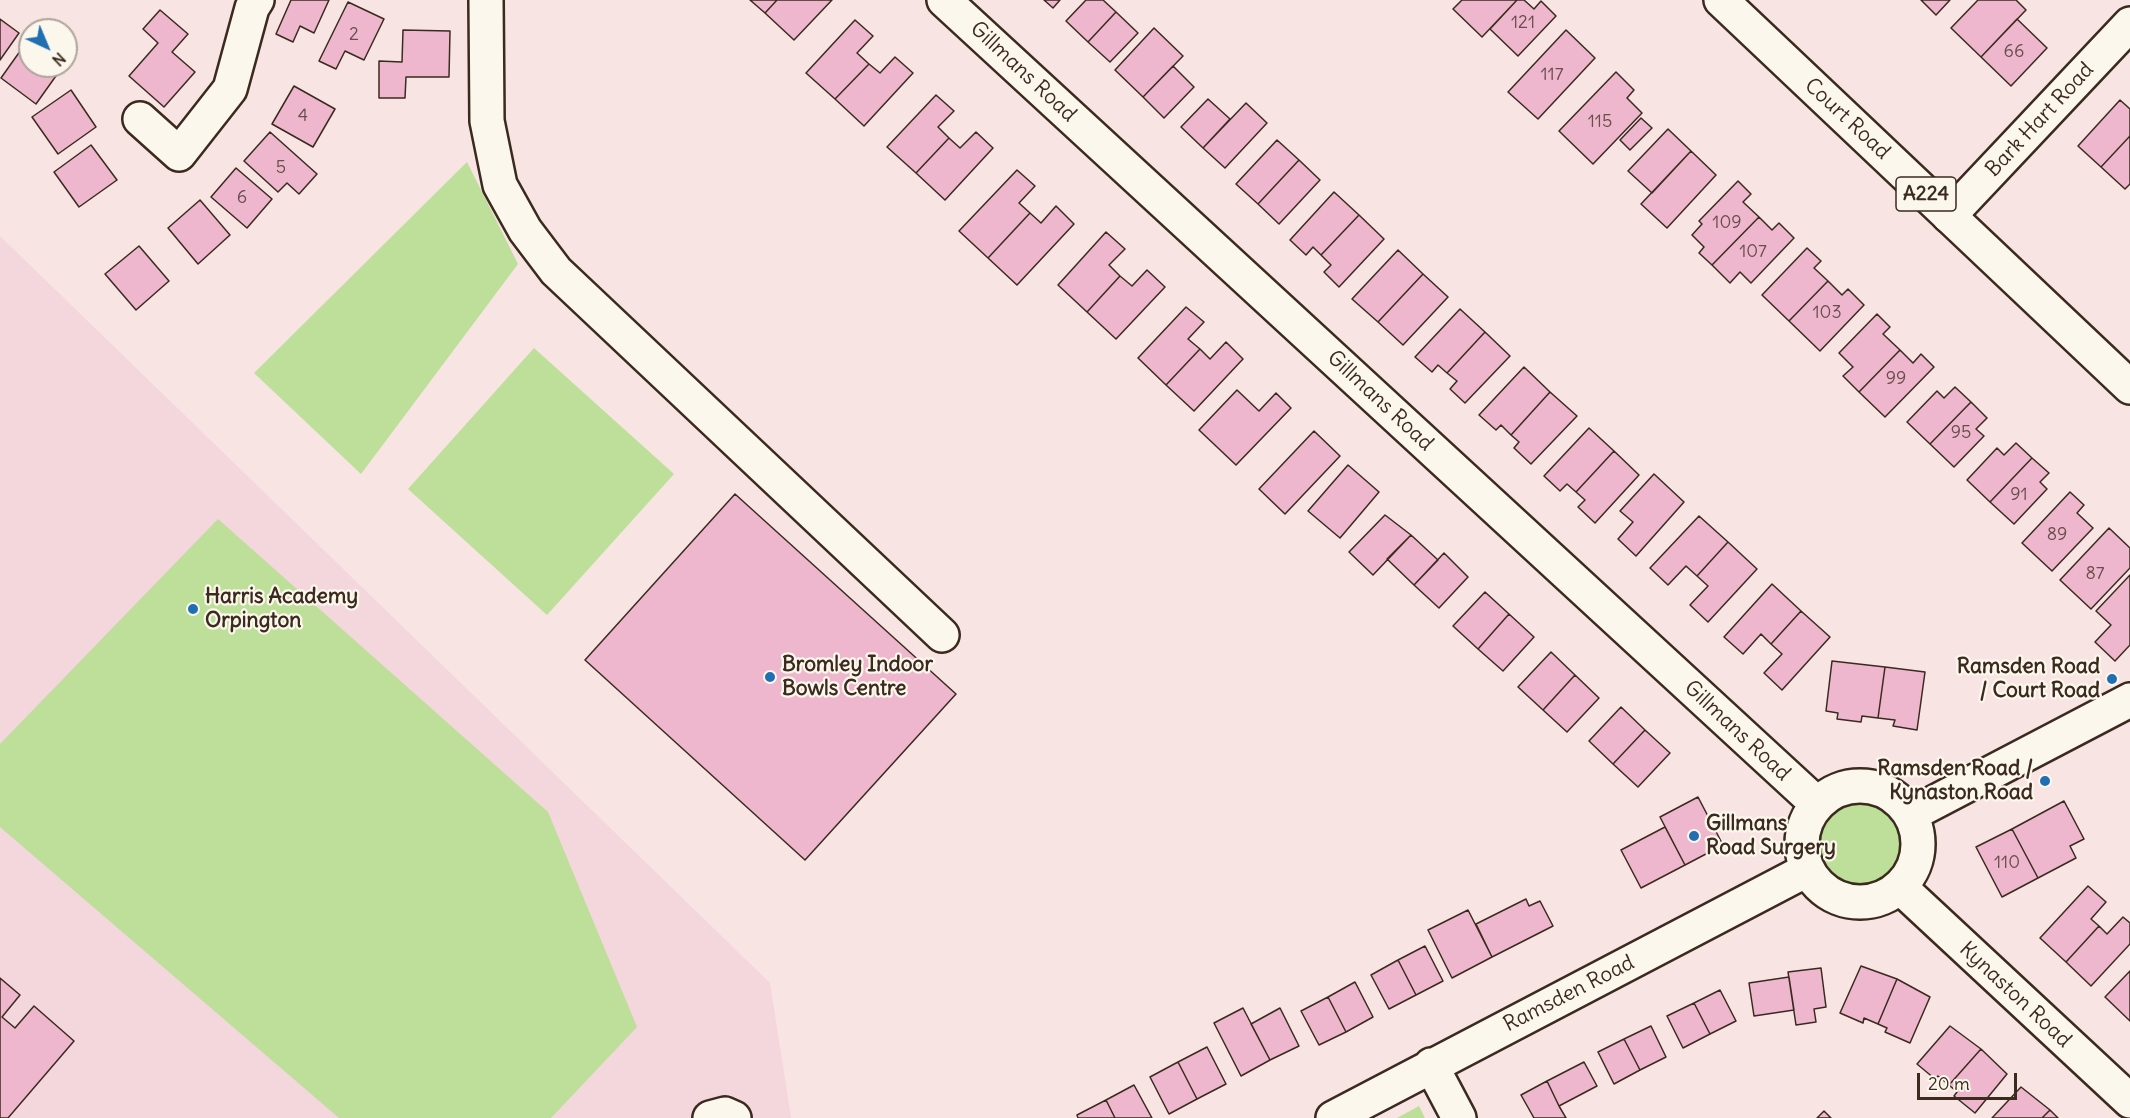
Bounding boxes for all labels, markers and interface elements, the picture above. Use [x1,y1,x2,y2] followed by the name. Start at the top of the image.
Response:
[1511,12,1535,34] house number: 121
[965,17,1081,127] street label: Gillmans Road
[18,18,78,78] north arrow
[349,24,359,46] house number: 2
[2004,41,2024,63] house number: 66
[48,48,70,71] text: N
[1981,58,2099,182] street label: Bark Hart Road
[1540,64,1564,86] house number: 117
[1799,73,1895,165] street label: Court Road
[298,105,308,127] house number: 4
[1588,111,1612,133] house number: 115
[276,157,286,179] house number: 5
[1896,177,1956,211] road number: A224
[237,187,247,209] house number: 6
[1712,212,1742,234] house number: 109
[1739,241,1767,263] house number: 107
[1812,302,1842,324] house number: 103
[1322,346,1438,456] street label: Gillmans Road
[1886,368,1906,390] house number: 99
[1951,422,1971,444] house number: 95
[2010,484,2028,506] house number: 91
[2047,524,2067,546] house number: 89
[2085,563,2105,585] house number: 87
[205,584,358,634] place label: Harris Academy Orpington
[186,602,200,616] marker: Harris Academy Orpington
[782,652,933,702] place label: Bromley Indoor Bowls Centre
[1957,654,2100,704] place label: Ramsden Road / Court Road
[763,670,777,684] marker: Bromley Indoor Bowls Centre
[2105,672,2119,686] marker: Ramsden Road / Court Road
[1679,676,1795,786] street label: Gillmans Road
[1877,756,2033,806] place label: Ramsden Road / Kynaston Road
[2038,774,2052,788] marker: Ramsden Road / Kynaston Road
[1706,811,1836,861] place label: Gillmans Road Surgery
[1687,829,1701,843] marker: Gillmans Road Surgery
[1994,852,2020,874] house number: 110
[1954,937,2076,1053] street label: Kynaston Road
[1499,950,1639,1038] street label: Ramsden Road
[1920,1061,2020,1099] scale bar
[1928,1072,1970,1095] text: 20 m

